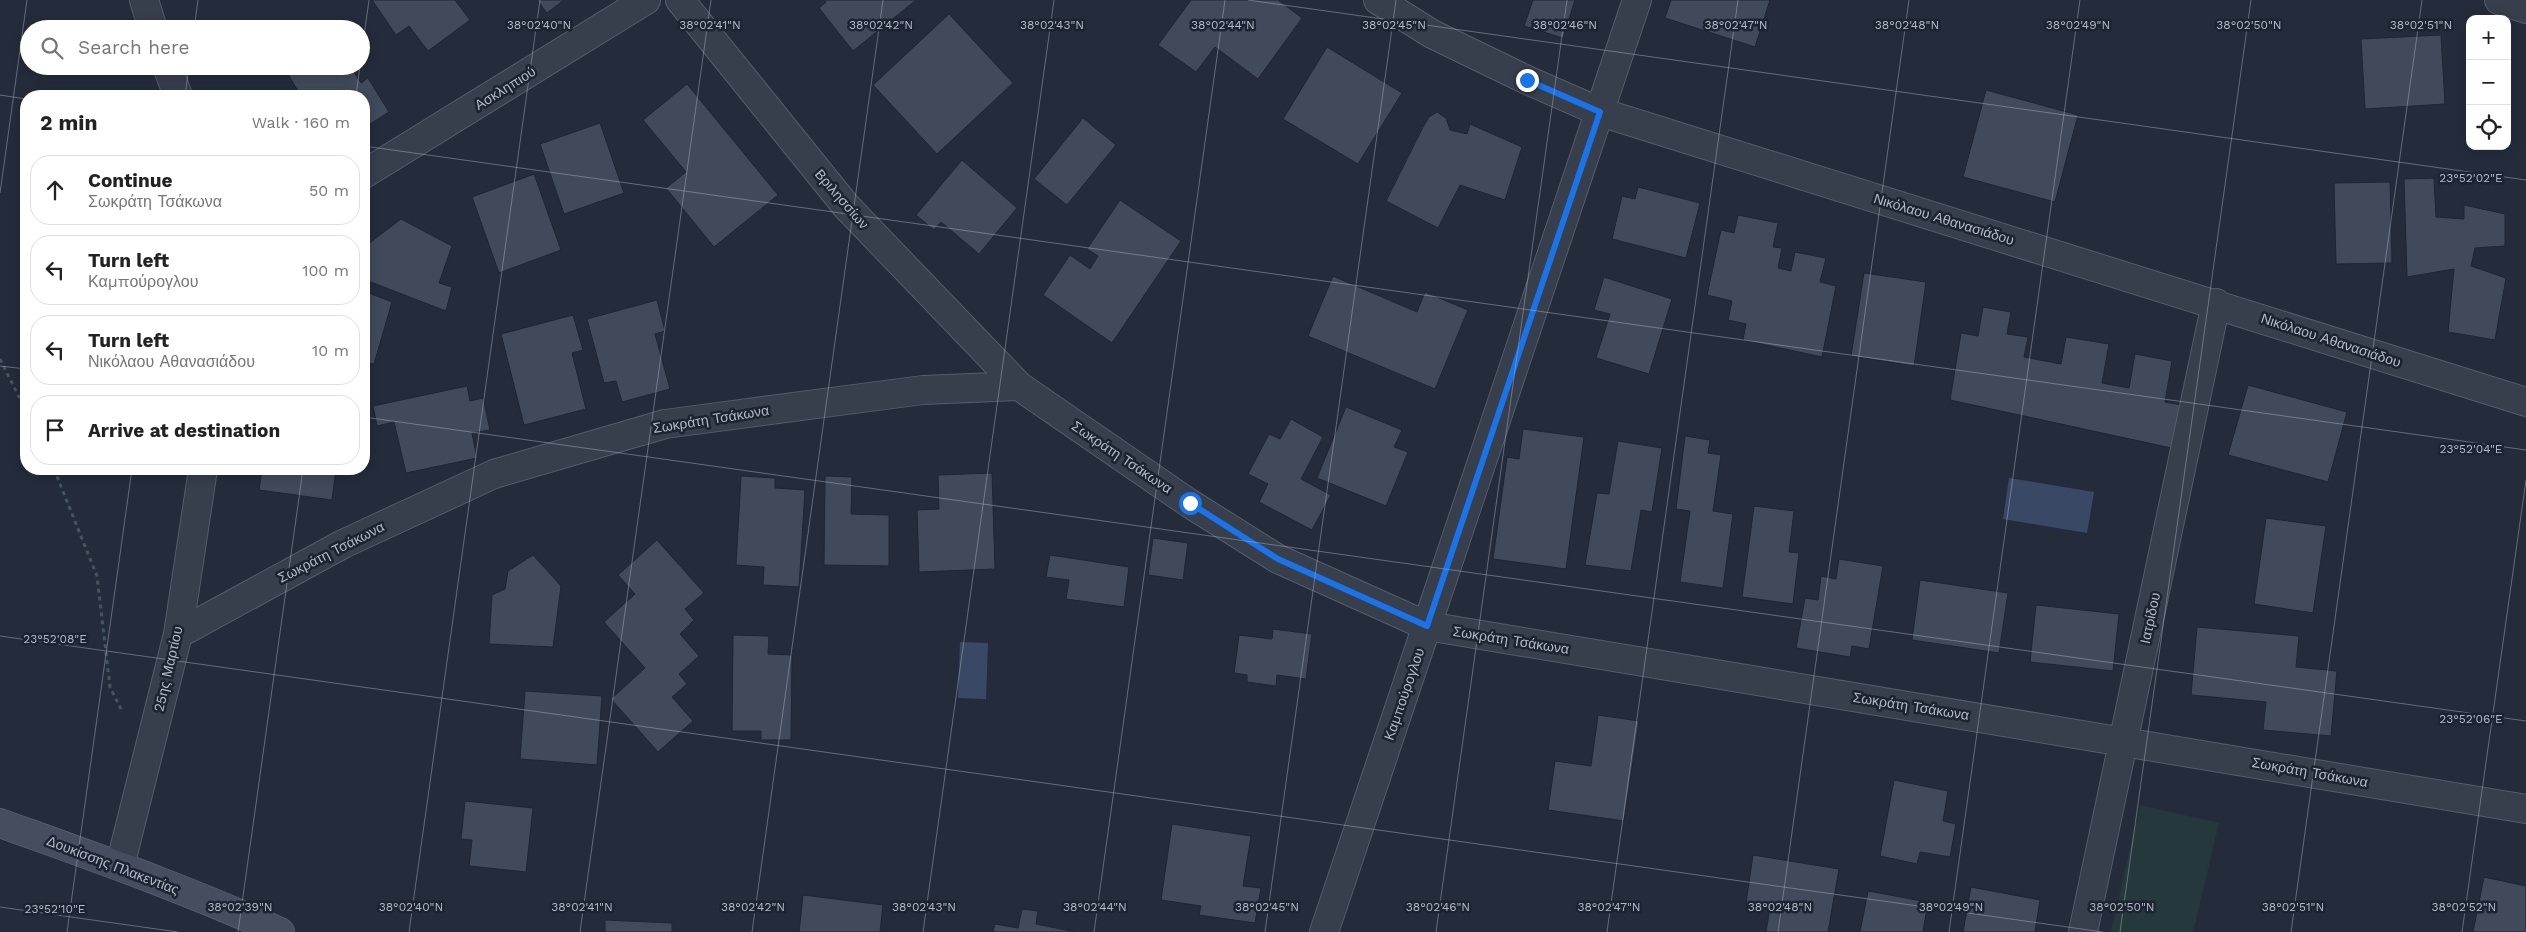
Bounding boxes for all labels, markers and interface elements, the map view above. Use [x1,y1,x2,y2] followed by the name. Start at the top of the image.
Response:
[2466,15,2511,150] map controls
[2466,15,2511,60] button: +
[507,18,571,32] text: 38°02'40"N
[679,18,741,32] text: 38°02'41"N
[849,18,913,32] text: 38°02'42"N
[1020,18,1084,32] text: 38°02'43"N
[1191,18,1255,32] text: 38°02'44"N
[1362,18,1426,32] text: 38°02'45"N
[1533,18,1597,32] text: 38°02'46"N
[1704,18,1768,32] text: 38°02'47"N
[1875,18,1939,32] text: 38°02'48"N
[2046,18,2110,32] text: 38°02'49"N
[2216,18,2282,32] text: 38°02'50"N
[2390,18,2452,32] text: 38°02'51"N
[20,20,370,75] search box
[38,34,66,62] icon: search
[78,36,189,59] text: Search here
[2466,60,2511,105] button: −
[472,63,538,113] street label: Ασκληπιού
[1516,69,1539,92] route end
[2466,105,2511,150] button: locate
[40,110,97,135] text: 2 min
[252,113,350,132] text: Walk · 160 m
[812,166,872,232] street label: Βριλησσίων
[88,169,172,192] text: Continue
[2439,171,2503,185] text: 23°52'02"E
[41,176,69,204] icon: ahead
[309,181,349,200] text: 50 m
[1872,190,2016,248] street label: Νικόλαου Αθανασιάδου
[88,192,222,211] text: Σωκράτη Τσάκωνα
[88,249,169,272] text: Turn left
[41,256,69,284] icon: left
[302,261,349,280] text: 100 m
[88,272,199,291] text: Καμπούρογλου
[2259,310,2403,370] street label: Νικόλαου Αθανασιάδου
[88,329,169,352] text: Turn left
[41,336,69,364] icon: left
[312,341,349,360] text: 10 m
[88,352,255,371] text: Νικόλαου Αθανασιάδου
[652,402,770,436] street label: Σωκράτη Τσάκωνα
[41,416,69,444] icon: arrive
[1069,418,1175,496] street label: Σωκράτη Τσάκωνα
[88,419,280,442] text: Arrive at destination
[2440,442,2503,456] text: 23°52'04"E
[1179,492,1202,515] route start
[275,518,387,586] street label: Σωκράτη Τσάκωνα
[2137,591,2163,645] street label: Ιατρίδου
[1452,623,1570,657] street label: Σωκράτη Τσάκωνα
[150,625,186,713] street label: 25ης Μαρτίου
[23,632,87,646] text: 23°52'08"E
[1381,646,1427,742] street label: Καμπούρογλου
[1852,689,1970,723] street label: Σωκράτη Τσάκωνα
[2439,712,2503,726] text: 23°52'06"E
[2251,754,2369,790] street label: Σωκράτη Τσάκωνα
[45,832,182,898] street label: Δουκίσσης Πλακεντίας
[207,900,273,914] text: 38°02'39"N
[379,900,443,914] text: 38°02'40"N
[551,900,613,914] text: 38°02'41"N
[721,900,785,914] text: 38°02'42"N
[892,900,956,914] text: 38°02'43"N
[1063,900,1127,914] text: 38°02'44"N
[1235,900,1299,914] text: 38°02'45"N
[1406,900,1470,914] text: 38°02'46"N
[1577,900,1641,914] text: 38°02'47"N
[1748,900,1812,914] text: 38°02'48"N
[1919,900,1983,914] text: 38°02'49"N
[2089,900,2155,914] text: 38°02'50"N
[2262,900,2324,914] text: 38°02'51"N
[2432,900,2496,914] text: 38°02'52"N
[25,902,86,916] text: 23°52'10"E

